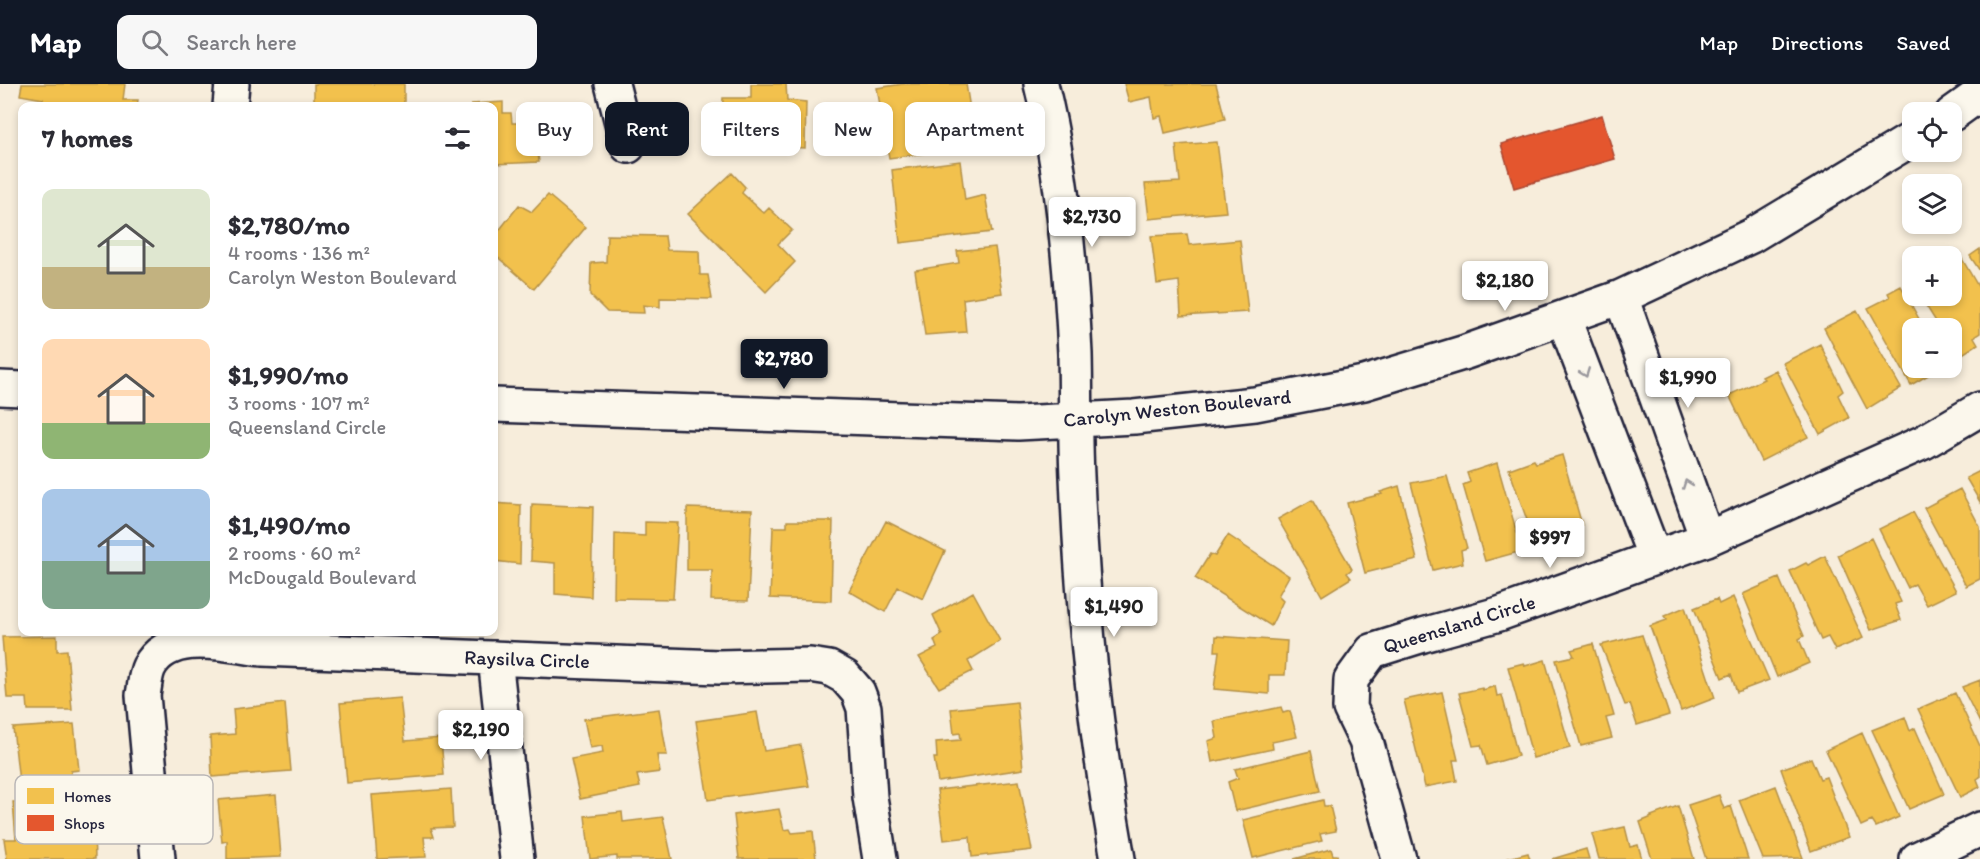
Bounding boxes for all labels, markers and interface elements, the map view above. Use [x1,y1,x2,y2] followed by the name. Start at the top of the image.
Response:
[117,15,537,69] search box
[30,25,81,59] text: Map
[138,26,171,59] icon: search
[186,29,297,56] text: Search here
[1700,30,1738,55] text: Map
[1771,30,1863,55] text: Directions
[1896,30,1950,55] text: Saved
[516,102,593,156] chip: Buy
[605,102,689,156] chip: Rent
[701,102,801,156] chip: Filters
[813,102,893,156] chip: New
[905,102,1045,156] chip: Apartment
[1902,102,1962,378] map controls
[1902,102,1962,162] button: locate
[42,122,133,154] text: 7 homes
[441,122,474,155] icon: filters
[1902,174,1962,234] button: layers
[1043,197,1141,248] pin: $2,730
[1063,204,1121,228] text: $2,730
[228,209,350,241] text: $2,780/mo
[90,213,162,285] icon: home
[228,241,370,265] text: 4 rooms · 136 m²
[1902,246,1962,306] button: +
[1456,261,1554,312] pin: $2,180
[228,265,457,289] text: Carolyn Weston Boulevard
[1476,268,1534,292] text: $2,180
[1902,318,1962,378] button: −
[735,339,833,390] pin: $2,780
[755,346,813,370] text: $2,780
[1639,358,1737,409] pin: $1,990
[228,359,349,391] text: $1,990/mo
[90,363,162,435] icon: home
[1659,365,1717,389] text: $1,990
[1578,367,1590,378] one-way arrow
[1062,384,1292,432] street label: Carolyn Weston Boulevard
[228,391,370,415] text: 3 rooms · 107 m²
[228,415,386,439] text: Queensland Circle
[1682,479,1695,490] one-way arrow
[228,509,351,541] text: $1,490/mo
[90,513,162,585] icon: home
[1514,518,1586,569] pin: $997
[1530,525,1570,549] text: $997
[228,541,361,565] text: 2 rooms · 60 m²
[228,565,416,589] text: McDougald Boulevard
[1065,587,1163,638] pin: $1,490
[1380,589,1538,659] street label: Queensland Circle
[1085,594,1143,618] text: $1,490
[464,645,590,673] street label: Raysilva Circle
[432,710,530,761] pin: $2,190
[452,717,510,741] text: $2,190
[15,775,213,844] legend
[64,787,111,806] text: Homes
[64,814,105,833] text: Shops

